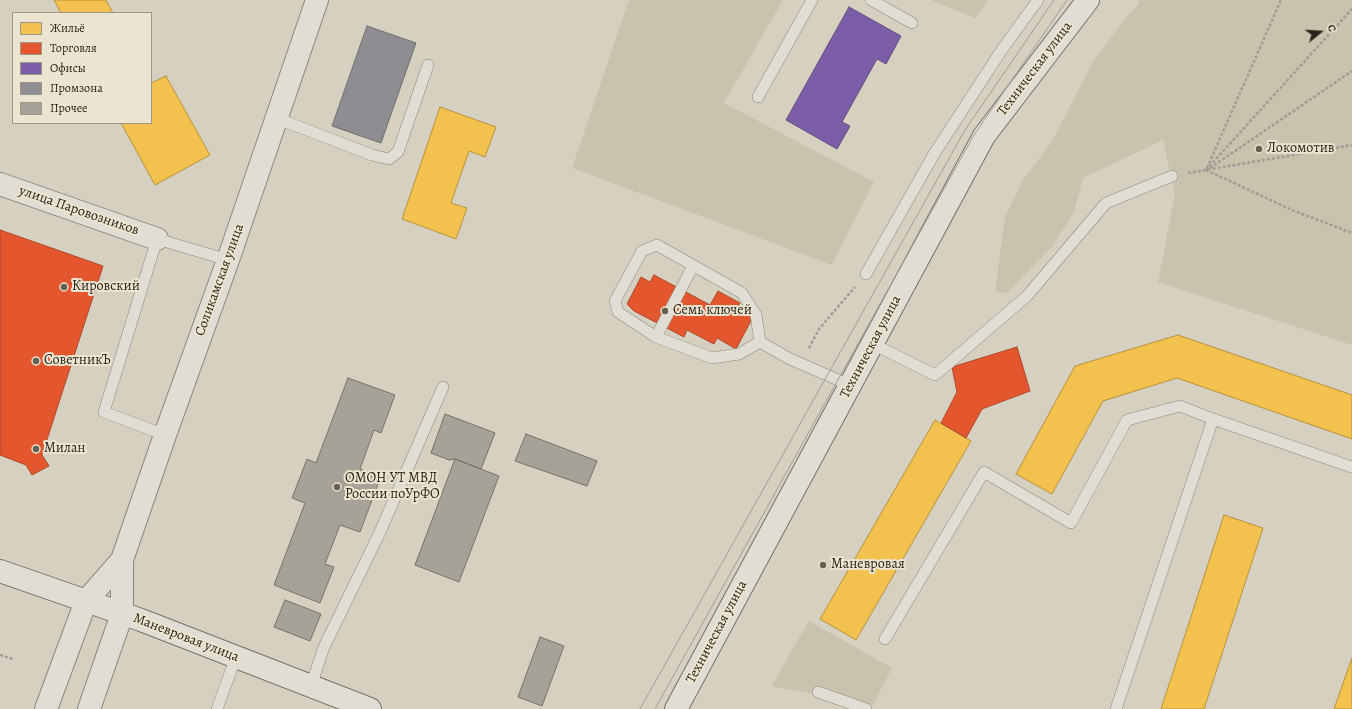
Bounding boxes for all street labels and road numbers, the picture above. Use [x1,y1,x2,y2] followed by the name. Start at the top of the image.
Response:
[994,18,1076,120] street label: Техническая улица
[17,183,141,239] street label: улица Паровозников
[192,222,248,338] street label: Соликамская улица
[837,293,905,401] street label: Техническая улица
[683,578,751,686] street label: Техническая улица
[131,610,241,666] street label: Маневровая улица

